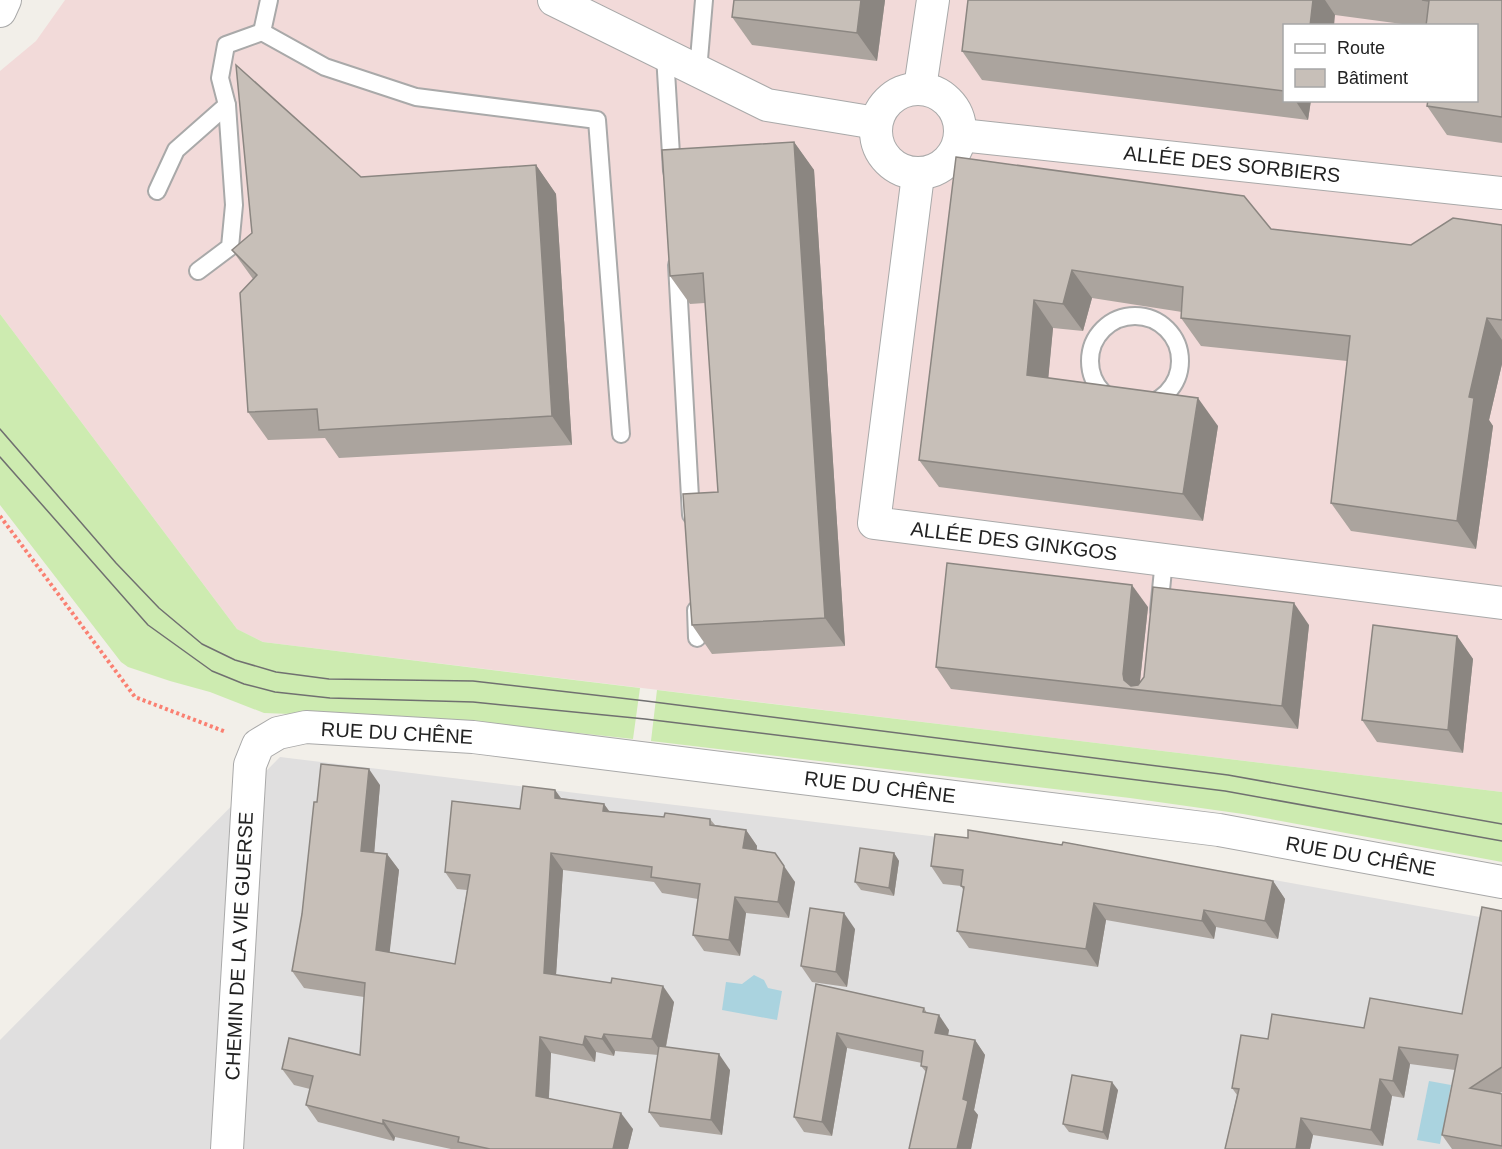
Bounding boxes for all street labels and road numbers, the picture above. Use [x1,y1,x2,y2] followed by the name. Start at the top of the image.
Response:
[1123,142,1341,186] street label: ALLÉE DES SORBIERS
[910,517,1118,565] street label: ALLÉE DES GINKGOS
[320,718,474,748] street label: RUE DU CHÊNE
[803,767,957,807] street label: RUE DU CHÊNE
[221,811,257,1081] street label: CHEMIN DE LA VIE GUERSE
[1284,832,1438,880] street label: RUE DU CHÊNE

